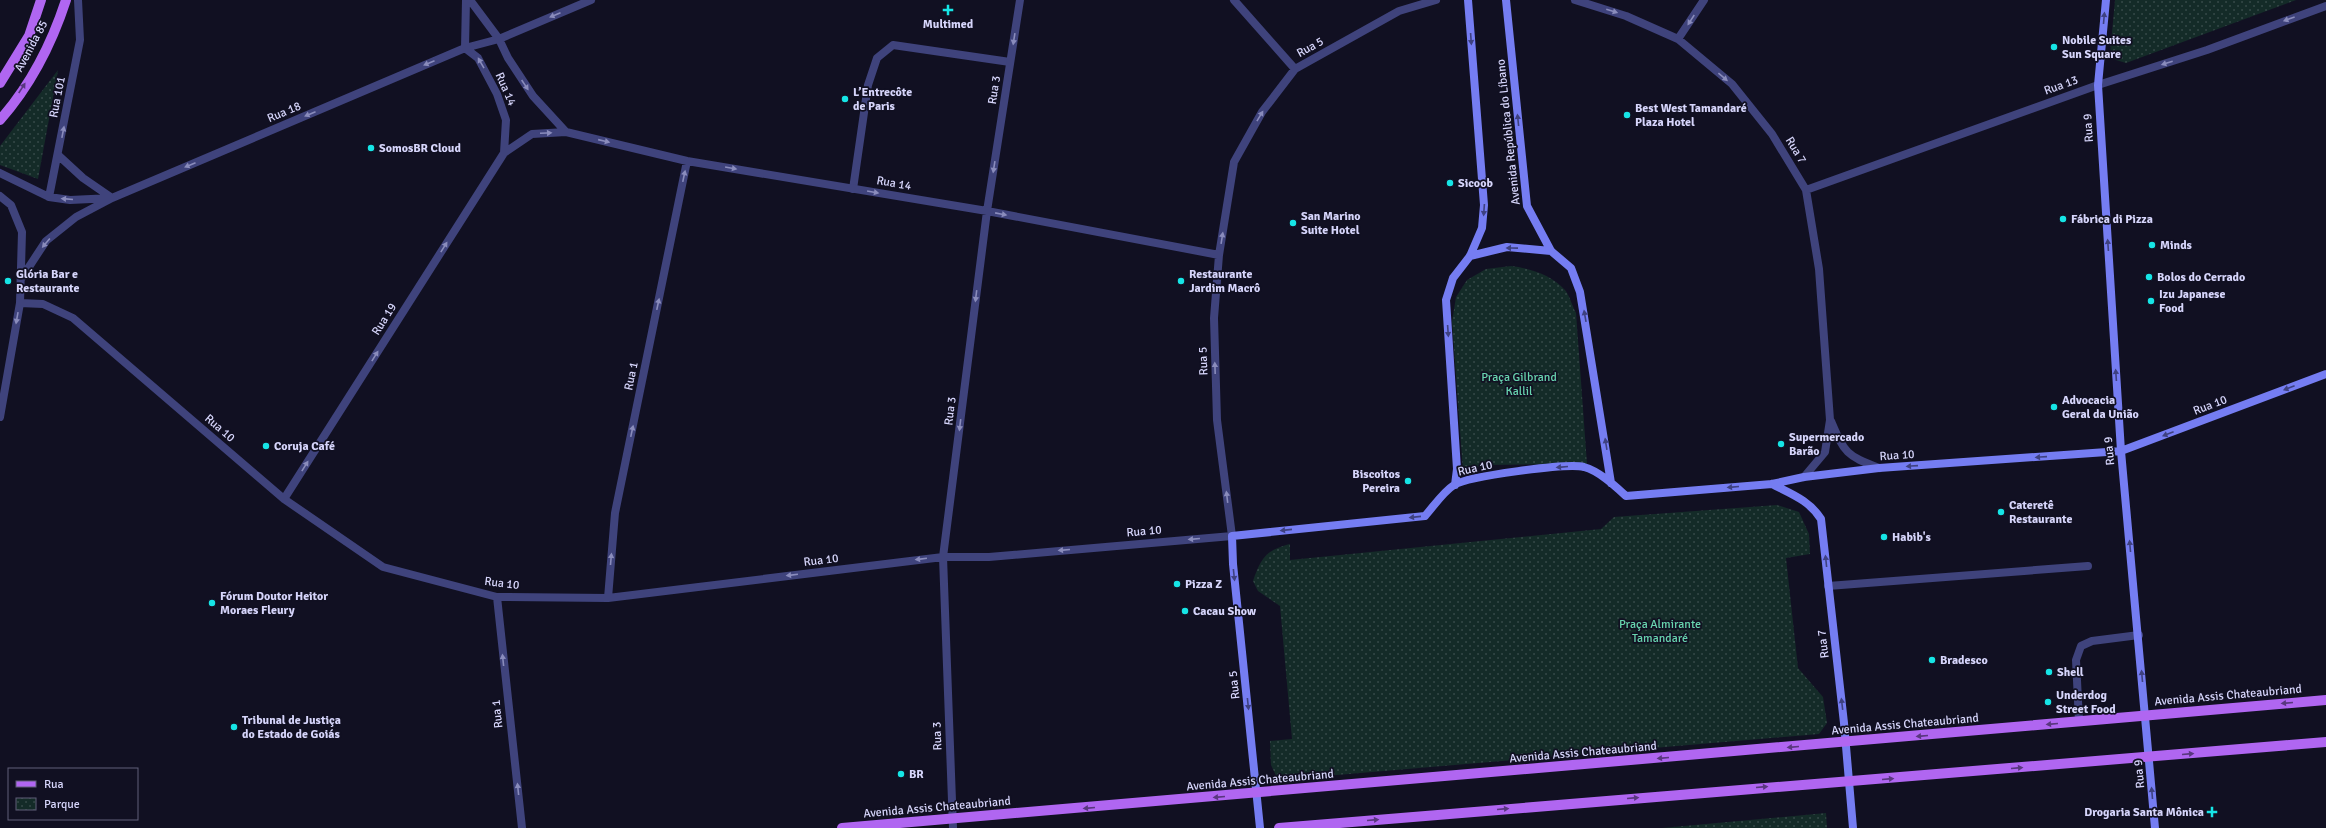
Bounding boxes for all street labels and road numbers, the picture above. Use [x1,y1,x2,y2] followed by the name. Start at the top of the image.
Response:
[12,18,51,75] street label: Avenida 85
[1294,34,1326,61] street label: Rua 5
[1493,58,1524,206] street label: Avenida República do Líbano
[492,70,520,109] street label: Rua 14
[2042,72,2080,99] street label: Rua 13
[46,75,69,119] street label: Rua 101
[985,75,1004,105] street label: Rua 3
[265,99,303,126] street label: Rua 18
[2080,113,2097,143] street label: Rua 9
[1782,134,1809,166] street label: Rua 7
[875,173,913,194] street label: Rua 14
[369,300,400,338] street label: Rua 19
[1196,346,1211,376] street label: Rua 5
[621,360,642,392] street label: Rua 1
[2191,392,2229,419] street label: Rua 10
[941,396,960,426] street label: Rua 3
[201,411,238,446] street label: Rua 10
[2101,436,2118,466] street label: Rua 9
[1879,447,1915,464] street label: Rua 10
[1456,457,1494,480] street label: Rua 10
[1126,522,1162,541] street label: Rua 10
[803,551,839,570] street label: Rua 10
[484,574,520,593] street label: Rua 10
[1814,629,1833,659] street label: Rua 7
[1226,670,1243,700] street label: Rua 5
[2154,682,2302,709] street label: Avenida Assis Chateaubriand
[489,699,506,729] street label: Rua 1
[1831,711,1979,738] street label: Avenida Assis Chateaubriand
[930,721,945,751] street label: Rua 3
[1509,739,1657,766] street label: Avenida Assis Chateaubriand
[2131,759,2148,789] street label: Rua 9
[1186,767,1334,794] street label: Avenida Assis Chateaubriand
[863,794,1011,821] street label: Avenida Assis Chateaubriand

